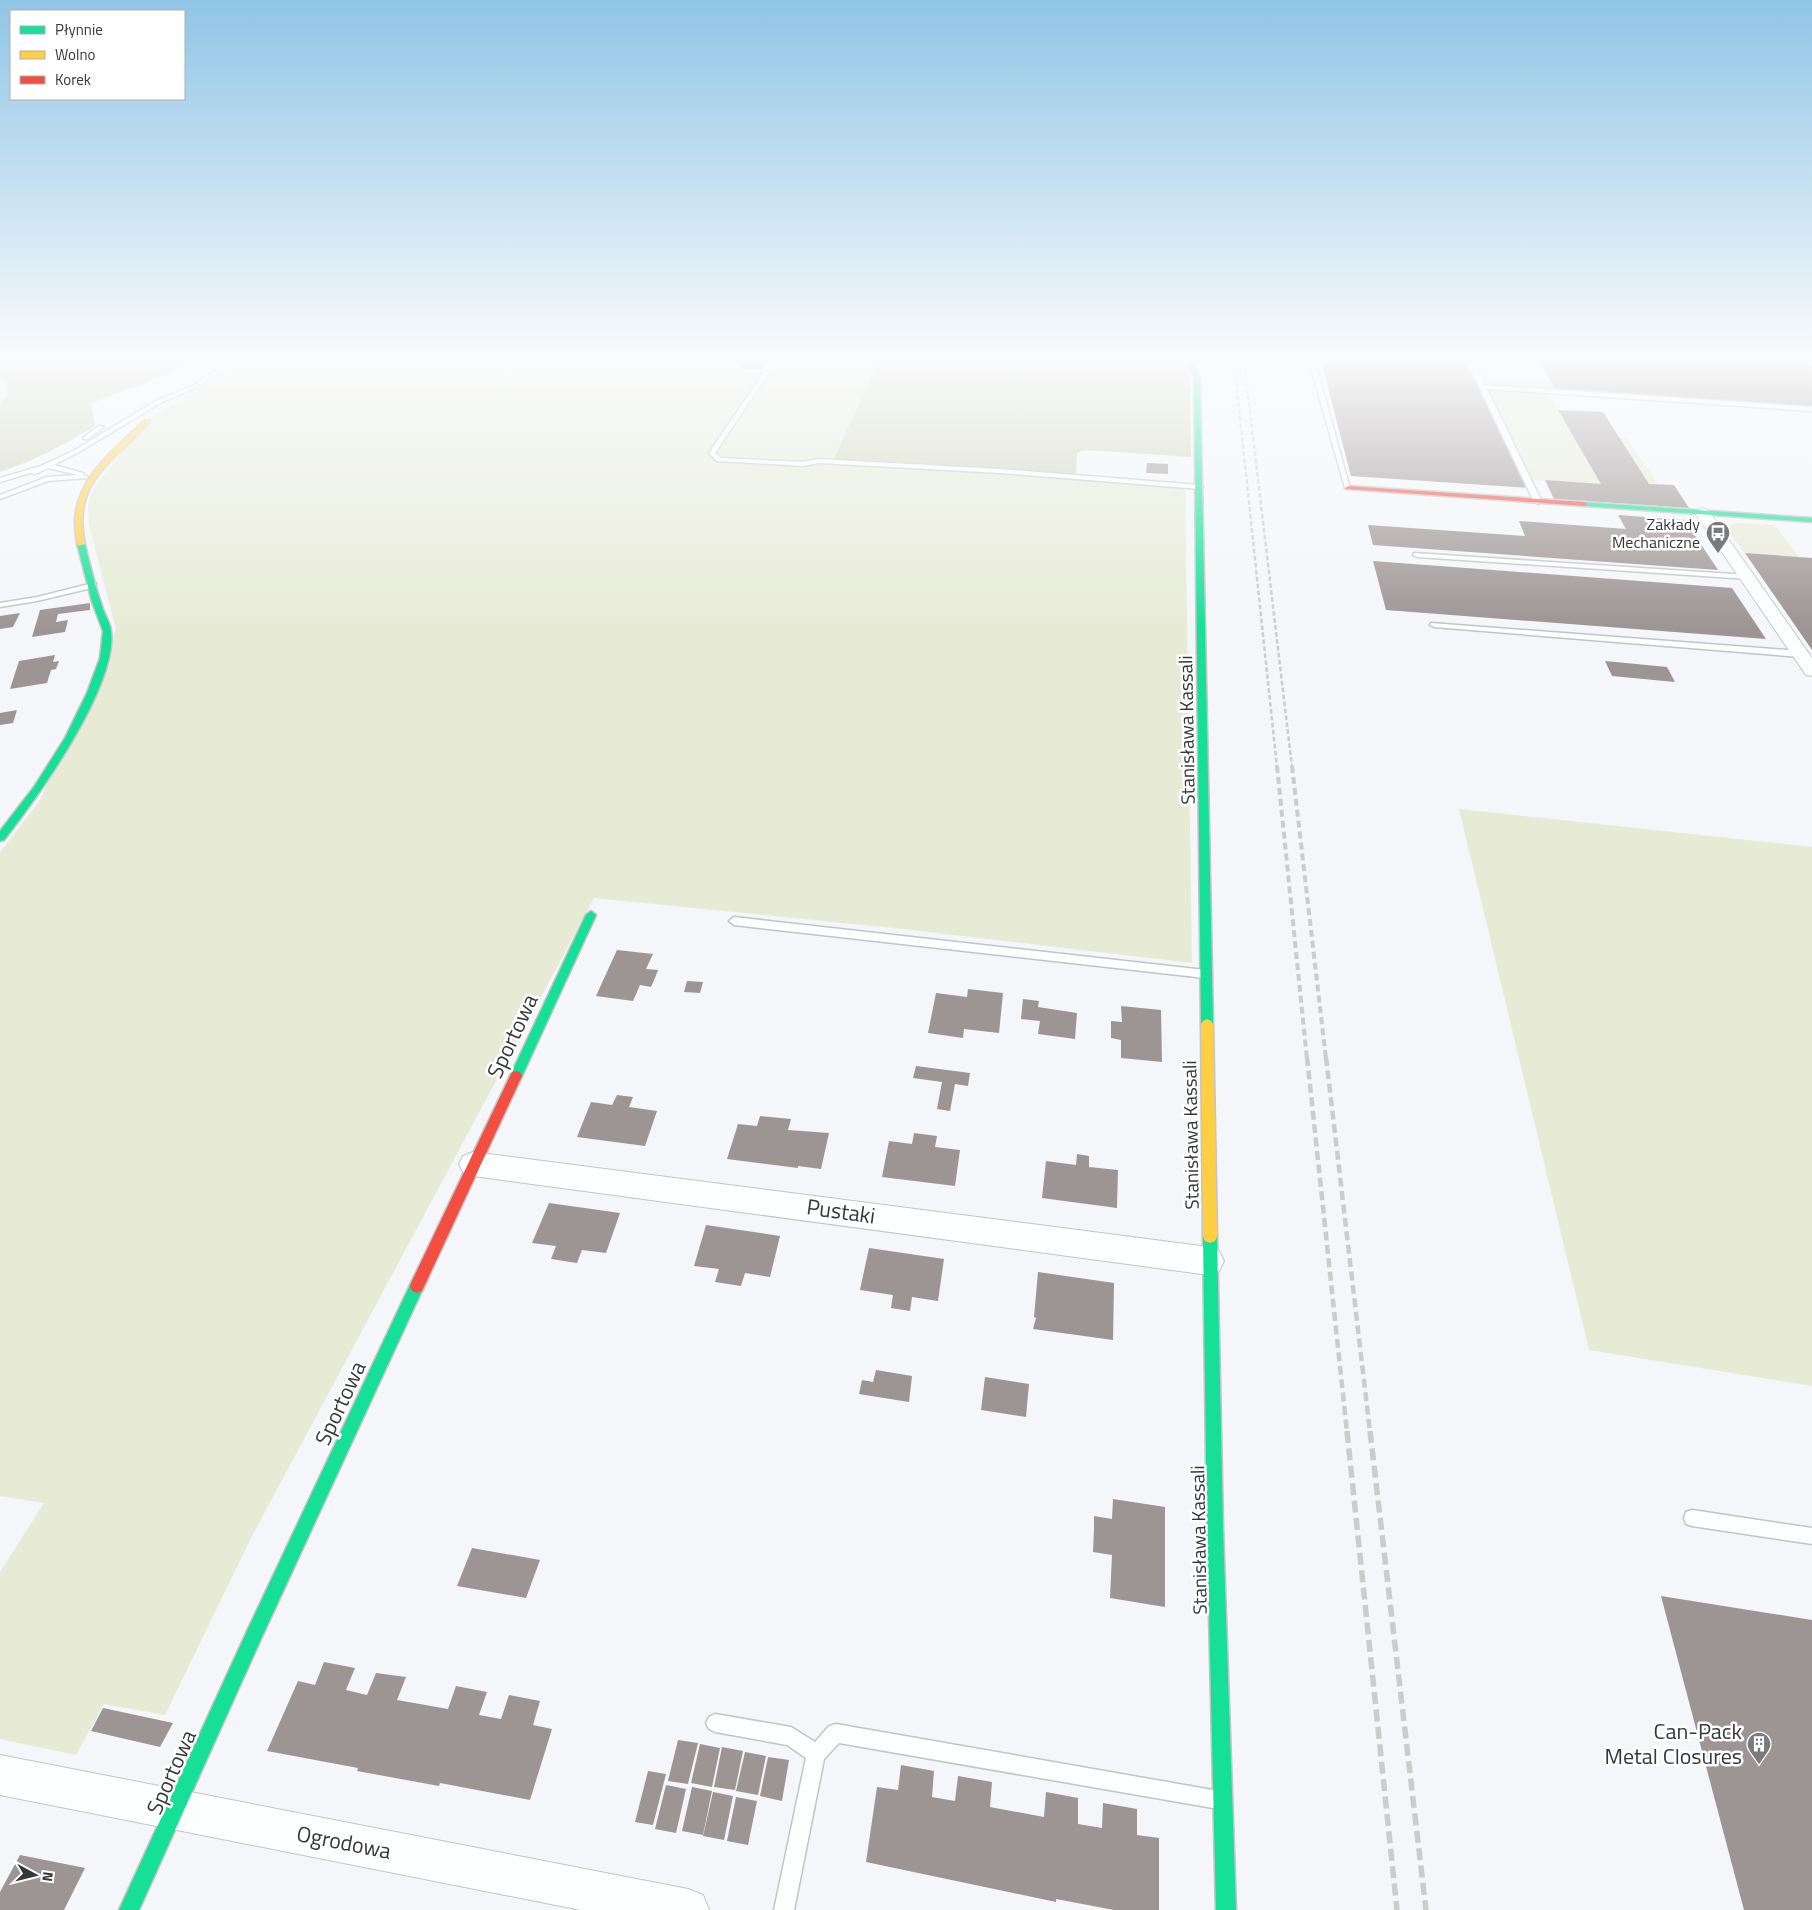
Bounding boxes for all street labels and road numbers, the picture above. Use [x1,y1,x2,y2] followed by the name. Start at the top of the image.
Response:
[1170,655,1202,805] street label: Stanisława Kassali
[478,988,546,1084] street label: Sportowa
[1174,1060,1206,1210] street label: Stanisława Kassali
[804,1189,878,1233] street label: Pustaki
[306,1355,374,1451] street label: Sportowa
[1182,1465,1214,1615] street label: Stanisława Kassali
[137,1724,205,1820] street label: Sportowa
[294,1816,394,1868] street label: Ogrodowa

